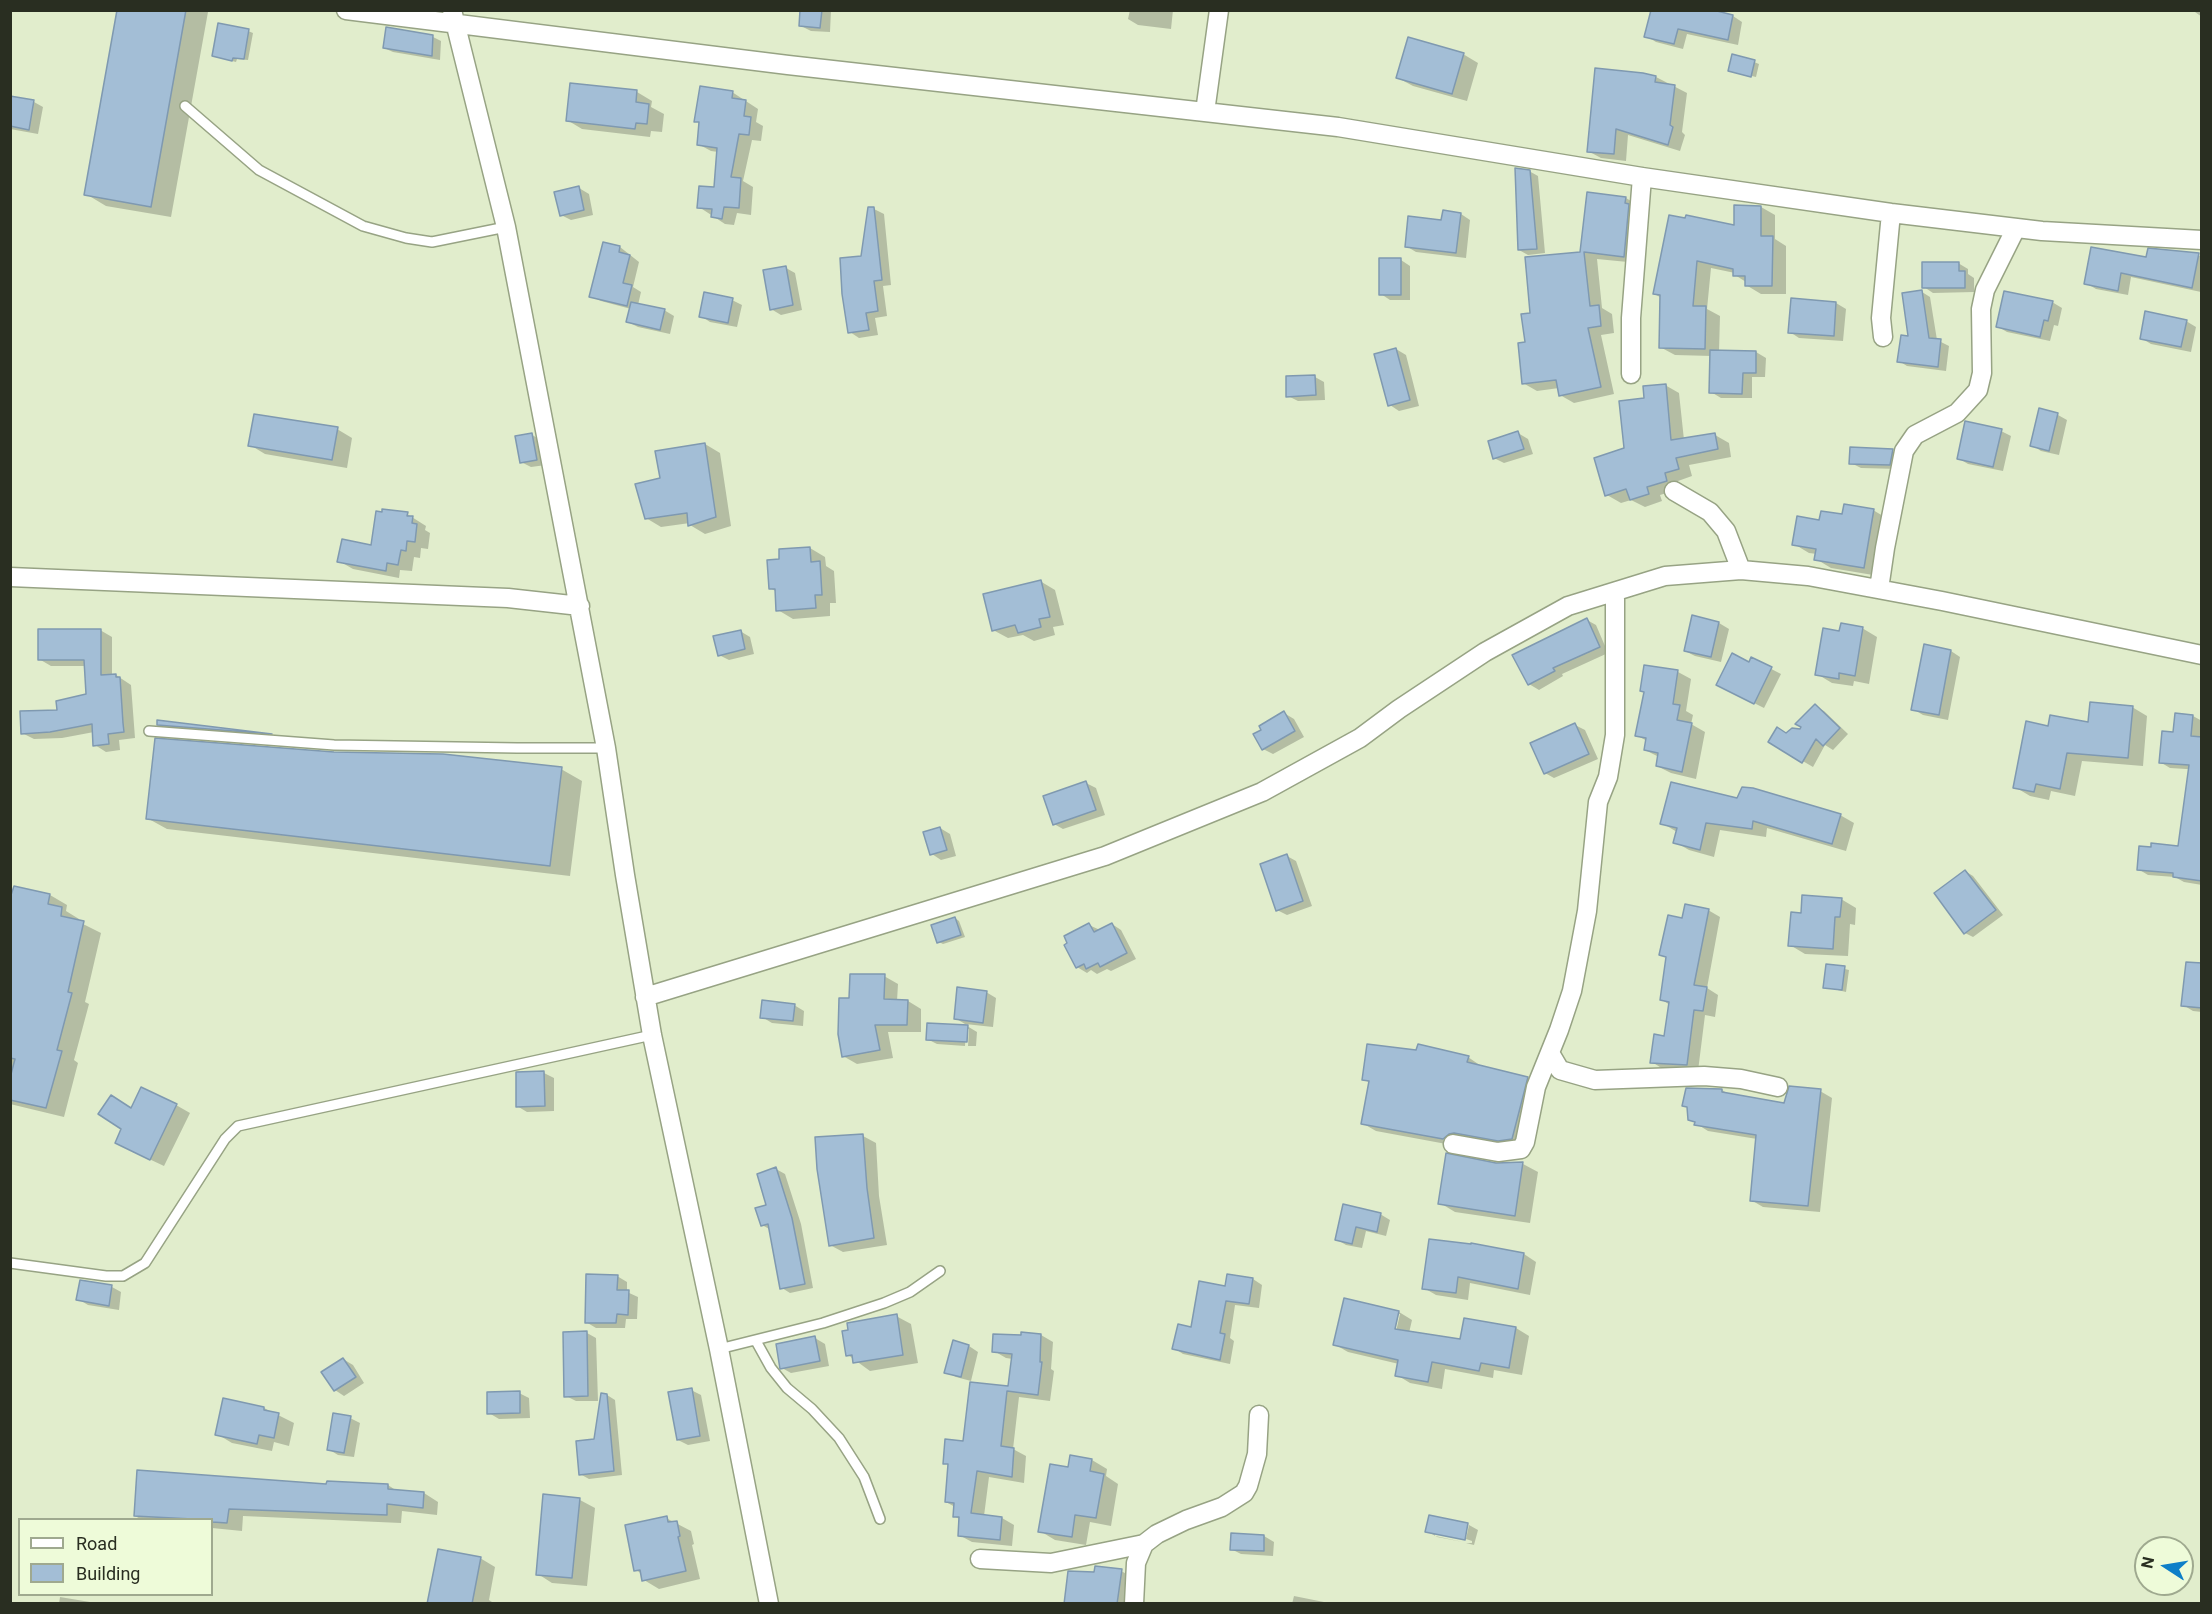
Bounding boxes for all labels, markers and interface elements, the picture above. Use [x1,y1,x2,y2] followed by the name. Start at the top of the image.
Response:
[18,1518,213,1596] legend
[76,1533,117,1554] text: Road
[2134,1536,2194,1596] north arrow
[2137,1555,2158,1570] text: N
[76,1563,140,1584] text: Building

